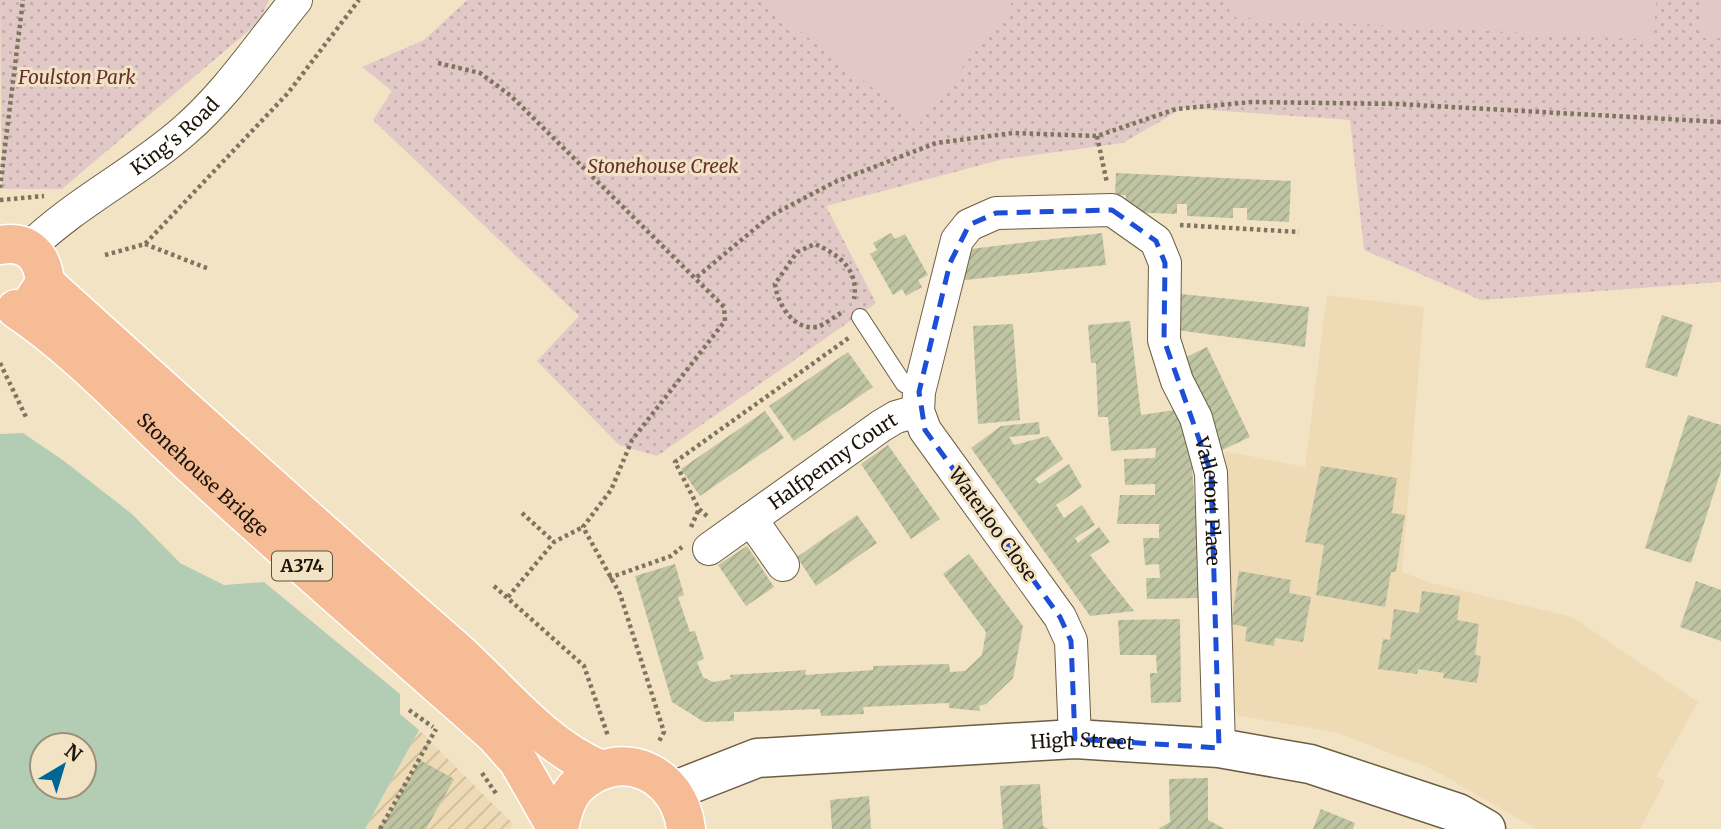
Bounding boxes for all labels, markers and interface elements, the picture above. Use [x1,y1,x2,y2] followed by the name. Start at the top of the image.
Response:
[17,65,136,89] park label: Foulston Park
[126,92,224,180] street label: King's Road
[588,154,739,178] park label: Stonehouse Creek
[764,407,902,515] street label: Halfpenny Court
[132,408,274,541] street label: Stonehouse Bridge
[1189,433,1226,566] street label: Valletort Place
[943,462,1042,586] street label: Waterloo Close
[272,552,332,580] road number: A374
[1030,727,1135,755] street label: High Street
[28,731,98,801] north arrow
[60,739,87,767] text: N

